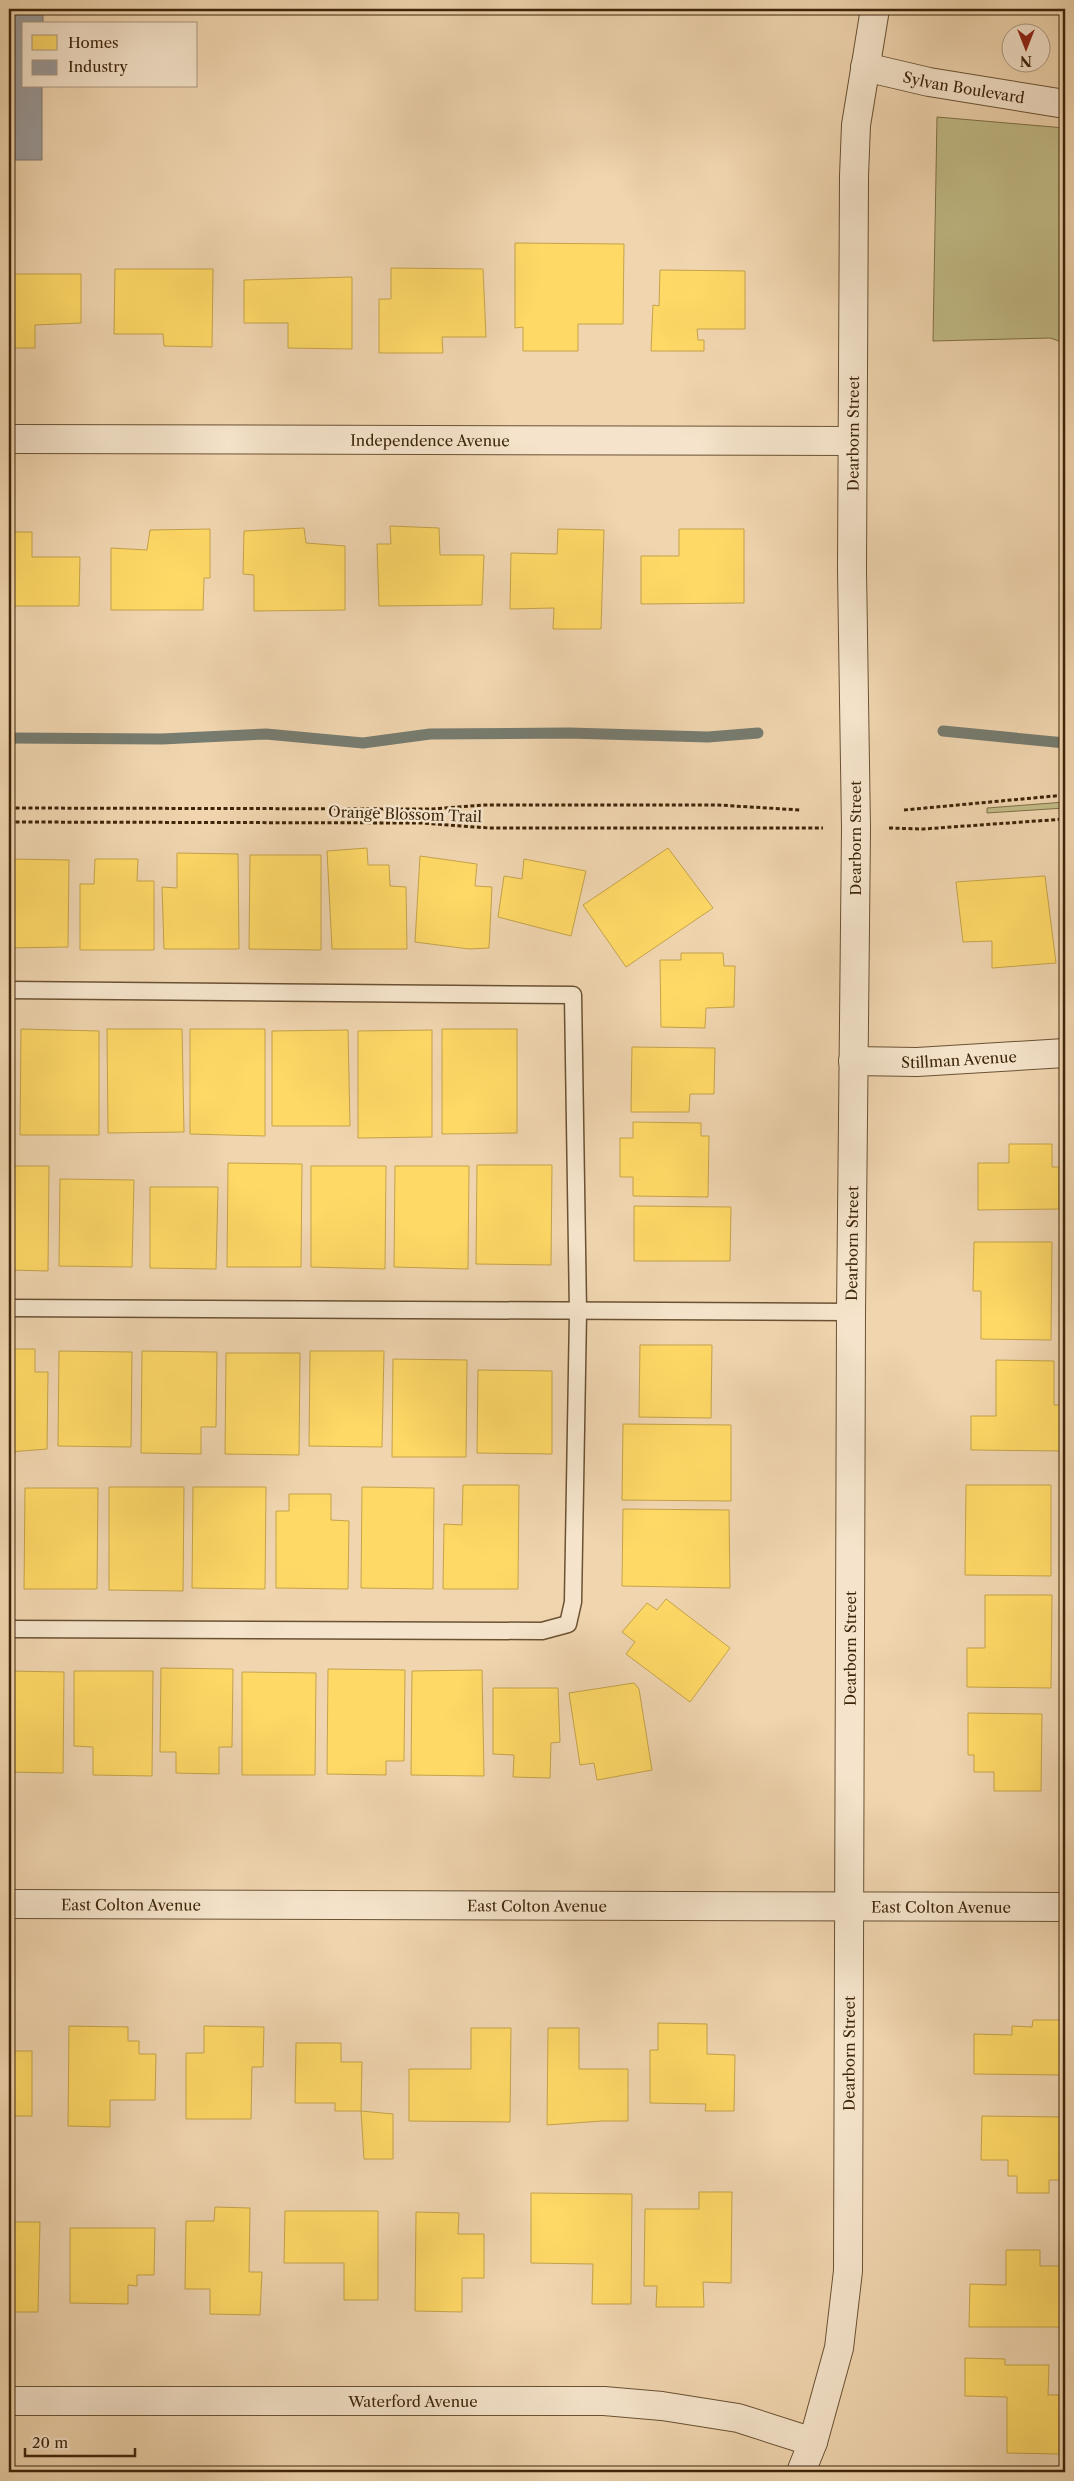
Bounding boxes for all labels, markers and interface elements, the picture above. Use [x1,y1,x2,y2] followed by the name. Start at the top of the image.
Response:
[22,22,198,88] legend
[1002,22,1052,72] north arrow
[68,33,119,52] text: Homes
[1020,52,1032,70] text: N
[68,57,128,76] text: Industry
[901,67,1026,107] street label: Sylvan Boulevard
[843,375,862,491] street label: Dearborn Street
[350,430,510,450] street label: Independence Avenue
[846,780,865,896] street label: Dearborn Street
[328,802,483,826] street label: Orange Blossom Trail
[901,1046,1017,1072] street label: Stillman Avenue
[842,1185,862,1301] street label: Dearborn Street
[840,1590,860,1706] street label: Dearborn Street
[61,1895,201,1914] street label: East Colton Avenue
[467,1896,607,1915] street label: East Colton Avenue
[871,1897,1011,1916] street label: East Colton Avenue
[839,1995,858,2111] street label: Dearborn Street
[347,2392,478,2411] street label: Waterford Avenue
[25,2426,135,2458] scale bar
[32,2433,68,2452] text: 20 m

